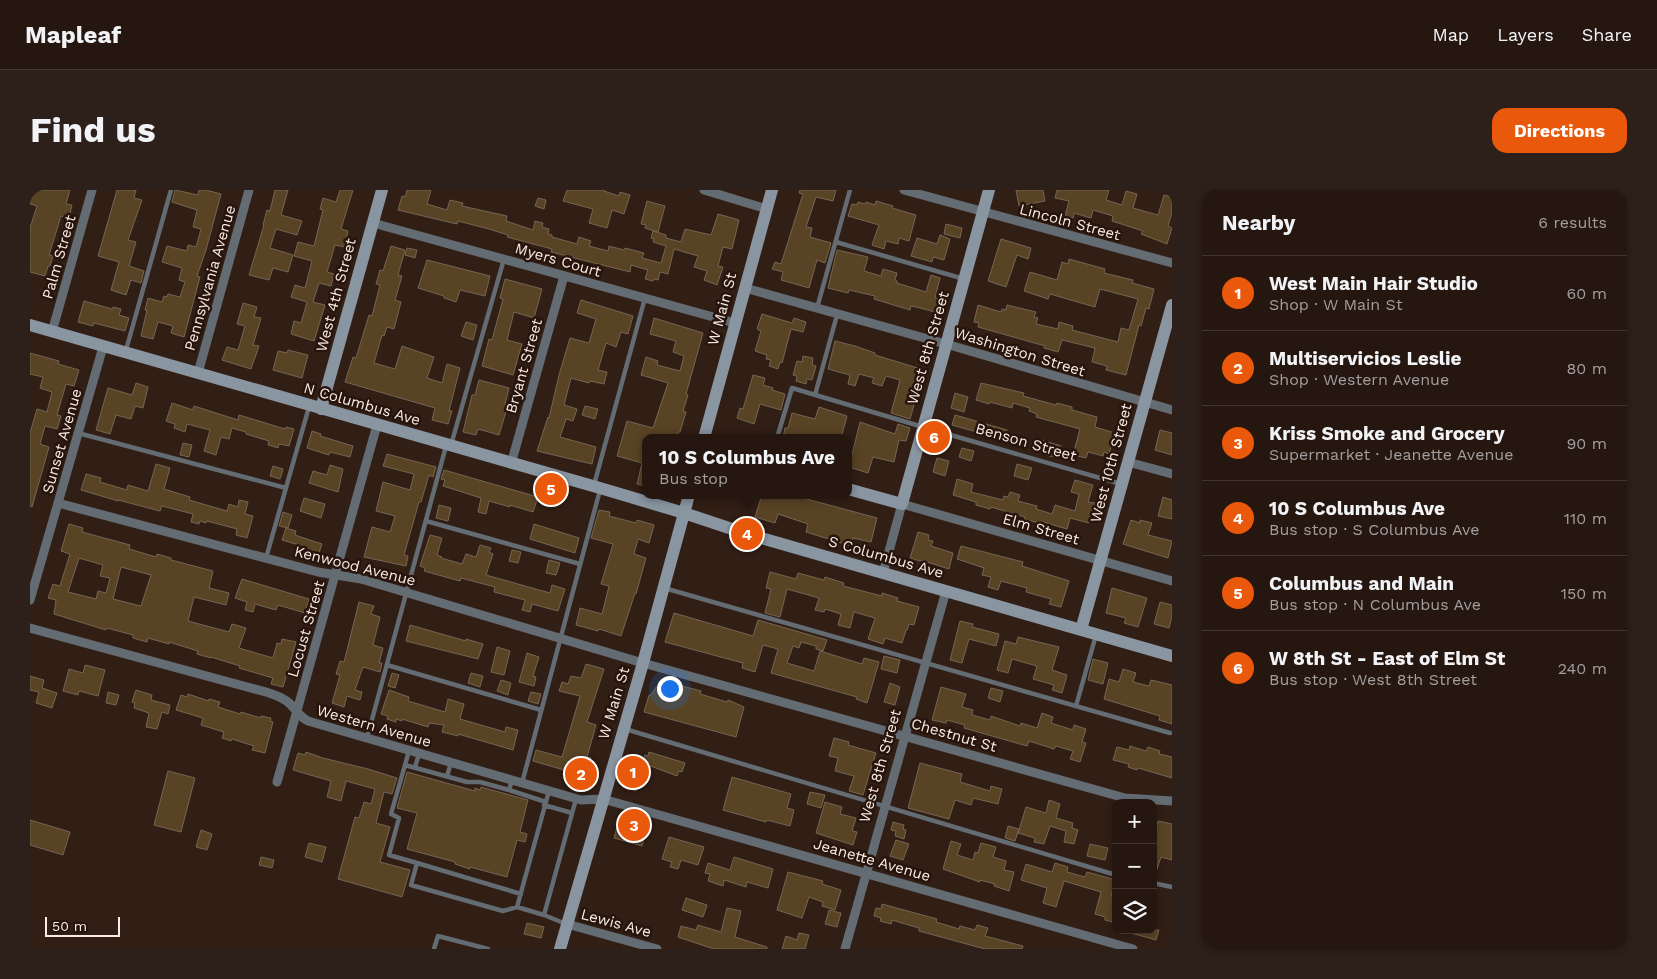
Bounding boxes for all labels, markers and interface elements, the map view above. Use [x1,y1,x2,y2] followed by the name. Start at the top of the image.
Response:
[25,21,121,49] text: Mapleaf
[1432,24,1469,45] text: Map
[1497,24,1554,45] text: Layers
[1582,24,1632,45] text: Share
[1492,108,1627,153] button: Directions
[30,109,156,151] text: Find us
[1018,200,1123,244] street label: Lincoln Street
[181,203,239,353] street label: Pennsylvania Avenue
[1222,210,1295,235] text: Nearby
[38,212,80,301] street label: Palm Street
[1538,213,1607,232] text: 6 results
[312,236,360,354] street label: West 4th Street
[513,239,604,281] street label: Myers Court
[704,270,741,347] street label: W Main St
[1269,272,1478,295] text: West Main Hair Studio
[1235,284,1241,303] text: 1
[1567,284,1607,303] text: 60 m
[903,289,953,407] street label: West 8th Street
[1269,295,1403,314] text: Shop · W Main St
[502,316,546,415] street label: Bryant Street
[953,324,1088,381] street label: Washington Street
[1269,347,1462,370] text: Multiservicios Leslie
[1233,359,1243,378] text: 2
[1566,359,1607,378] text: 80 m
[1269,370,1449,389] text: Shop · Western Avenue
[302,379,422,429] street label: N Columbus Ave
[38,386,86,496] street label: Sunset Avenue
[1086,401,1136,525] street label: West 10th Street
[918,418,950,456] pin: 6
[973,419,1079,465] street label: Benson Street
[1269,422,1505,445] text: Kriss Smoke and Grocery
[642,434,852,499] popup
[1233,434,1243,453] text: 3
[1566,434,1607,453] text: 90 m
[1269,445,1513,464] text: Supermarket · Jeanette Avenue
[659,446,835,469] text: 10 S Columbus Ave
[659,469,728,488] text: Bus stop
[535,470,567,508] pin: 5
[1269,497,1445,520] text: 10 S Columbus Ave
[1001,509,1082,549] street label: Elm Street
[1233,509,1243,528] text: 4
[1564,509,1607,528] text: 110 m
[731,515,763,553] pin: 4
[1269,520,1480,539] text: Bus stop · S Columbus Ave
[826,532,946,582] street label: S Columbus Ave
[293,542,417,590] street label: Kenwood Avenue
[1269,572,1454,595] text: Columbus and Main
[284,578,329,679] street label: Locust Street
[1233,584,1243,603] text: 5
[1561,584,1607,603] text: 150 m
[1269,595,1481,614] text: Bus stop · N Columbus Ave
[1269,647,1505,670] text: W 8th St - East of Elm St
[1233,659,1243,678] text: 6
[1558,659,1607,678] text: 240 m
[594,664,634,741] street label: W Main St
[1269,670,1477,689] text: Bus stop · West 8th Street
[657,676,683,702] your location
[315,701,433,751] street label: Western Avenue
[855,707,905,825] street label: West 8th Street
[909,714,1000,756] street label: Chestnut St
[617,753,649,791] pin: 1
[565,755,597,793] pin: 2
[1112,799,1157,934] map controls
[1112,799,1157,844] button: +
[618,806,650,844] pin: 3
[811,835,933,885] street label: Jeanette Avenue
[1112,844,1157,889] button: −
[1112,889,1157,934] button: layers
[579,905,653,941] street label: Lewis Ave
[45,914,120,937] scale bar
[52,918,87,934] text: 50 m

